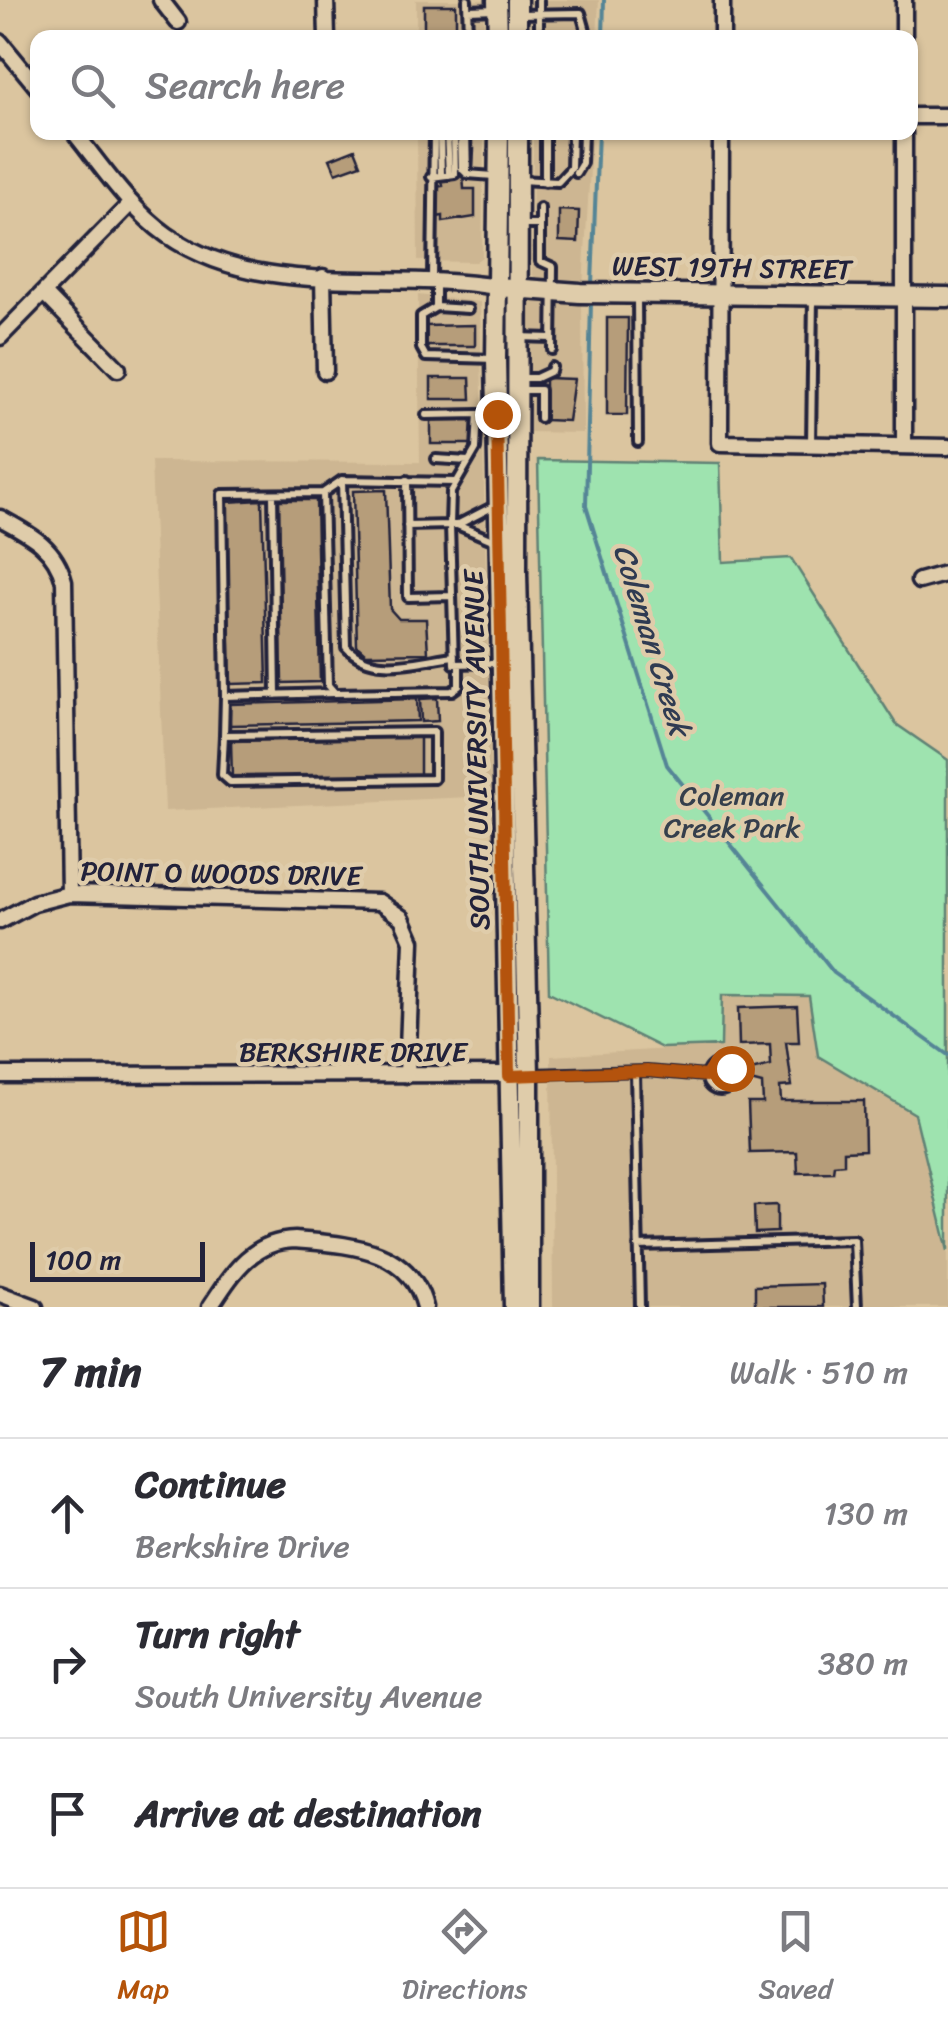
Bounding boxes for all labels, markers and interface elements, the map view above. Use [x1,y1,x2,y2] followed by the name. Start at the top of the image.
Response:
[30,30,918,140] search box
[145,52,345,119] text: Search here
[65,58,120,113] icon: search
[611,241,855,294] street label: WEST 19TH STREET
[475,392,521,438] route end
[597,537,708,746] water label: Coleman Creek
[449,568,504,931] street label: SOUTH UNIVERSITY AVENUE
[664,771,800,852] park label: Coleman Creek Park
[80,847,364,900] street label: POINT O WOODS DRIVE
[239,1027,469,1076] street label: BERKSHIRE DRIVE
[709,1046,755,1092] route start
[45,1235,121,1284] text: 100 m
[30,1237,205,1282] scale bar
[40,1335,141,1409] text: 7 min
[730,1344,908,1401] text: Walk · 510 m
[135,1451,286,1518] text: Continue
[824,1485,908,1542] text: 130 m
[40,1486,95,1541] icon: ahead
[135,1518,350,1575] text: Berkshire Drive
[135,1601,300,1668] text: Turn right
[818,1635,908,1692] text: 380 m
[40,1636,95,1691] icon: right
[135,1668,482,1725] text: South University Avenue
[135,1780,482,1847] text: Arrive at destination
[40,1786,95,1841] icon: arrive
[116,1904,171,2013] tab: Map
[402,1904,527,2013] tab: Directions
[759,1904,832,2013] tab: Saved

